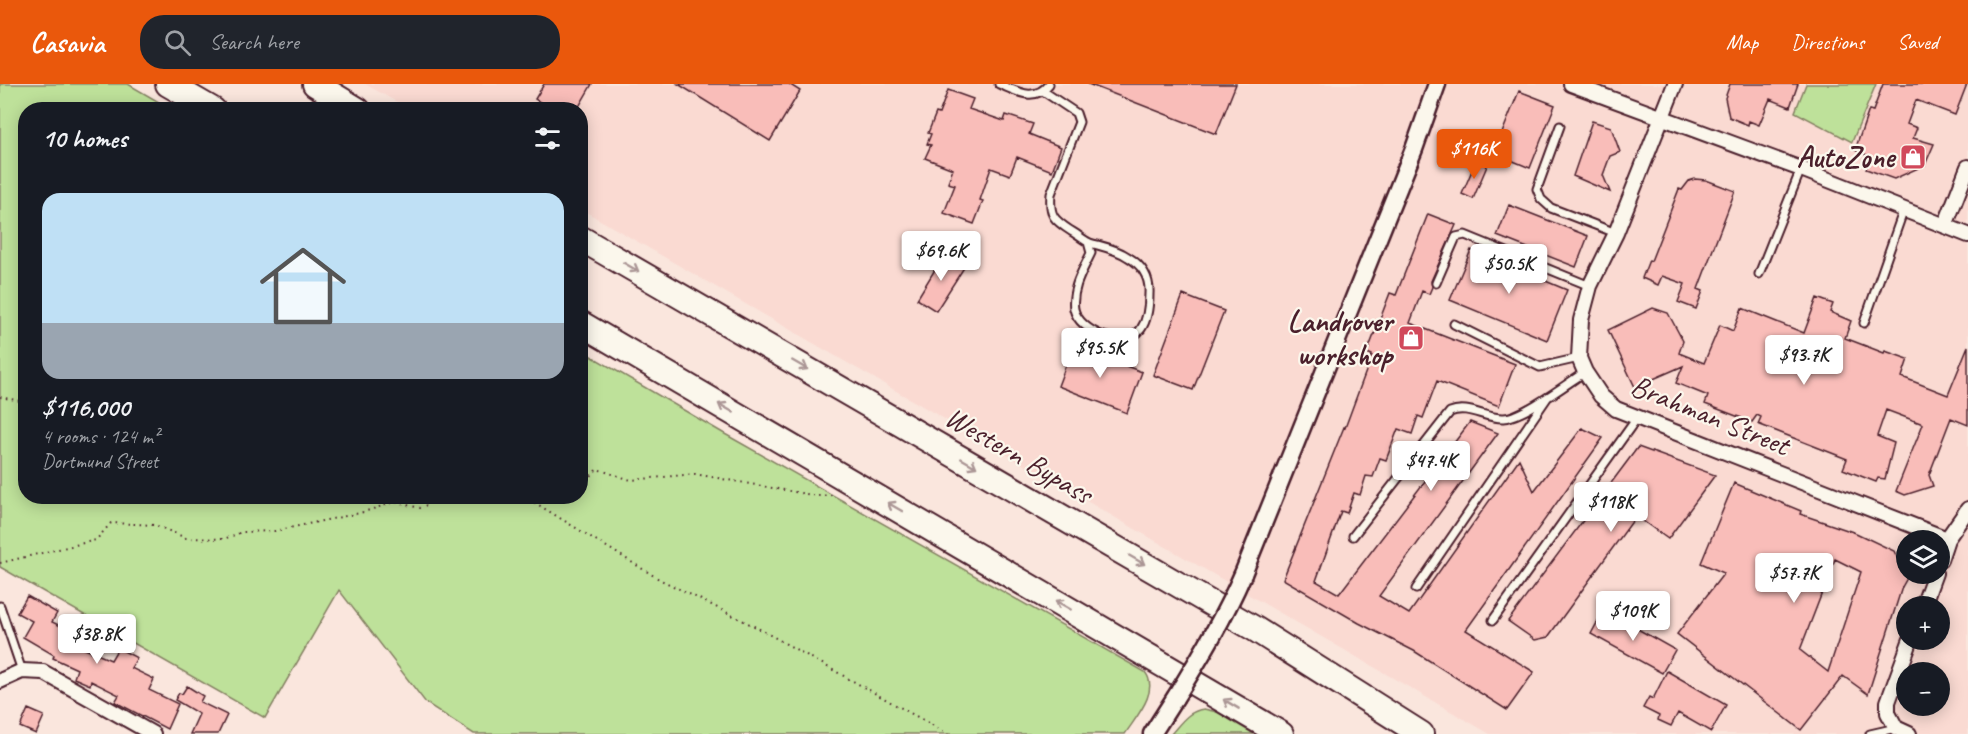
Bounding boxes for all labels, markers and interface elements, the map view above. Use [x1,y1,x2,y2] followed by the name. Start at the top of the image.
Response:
[140,15,560,69] search box
[30,25,104,60] text: Casavia
[161,26,194,59] icon: search
[209,28,299,56] text: Search here
[1726,29,1758,55] text: Map
[1791,29,1864,55] text: Directions
[1897,29,1938,55] text: Saved
[42,122,127,155] text: 10 homes
[531,122,564,155] icon: filters
[1432,129,1516,180] pin: $116K
[1451,136,1497,161] text: $116K
[1797,138,1897,176] place label: AutoZone
[1898,142,1928,172] shop icon: AutoZone
[892,231,990,282] pin: $69.6K
[249,232,357,340] icon: home
[916,238,966,263] text: $69.6K
[1460,244,1558,295] pin: $50.5K
[1484,251,1534,276] text: $50.5K
[622,262,639,274] one-way arrow
[1288,302,1395,374] place label: Landrover workshop
[1396,323,1426,353] shop icon: Landrover workshop
[1051,328,1149,379] pin: $95.5K
[1075,335,1125,360] text: $95.5K
[1755,335,1853,386] pin: $93.7K
[1779,342,1829,367] text: $93.7K
[791,359,808,371] one-way arrow
[1625,366,1798,465] street label: Brahman Street
[42,391,130,424] text: $116,000
[939,398,1102,514] street label: Western Bypass
[718,402,735,414] one-way arrow
[42,424,159,449] text: 4 rooms · 124 m²
[1382,441,1480,492] pin: $47.4K
[1406,448,1456,473] text: $47.4K
[42,449,158,474] text: Dortmund Street
[960,457,977,469] one-way arrow
[1569,482,1653,533] pin: $118K
[1588,489,1634,514] text: $118K
[887,500,904,512] one-way arrow
[1896,530,1950,716] map controls
[1896,530,1950,584] button: layers
[1745,553,1843,604] pin: $57.7K
[1129,555,1146,567] one-way arrow
[1769,560,1819,585] text: $57.7K
[1591,591,1675,642] pin: $109K
[1896,596,1950,650] button: +
[1610,598,1656,623] text: $109K
[1055,599,1072,611] one-way arrow
[48,614,146,665] pin: $38.8K
[72,621,122,646] text: $38.8K
[1896,662,1950,716] button: −
[1223,697,1240,709] one-way arrow

